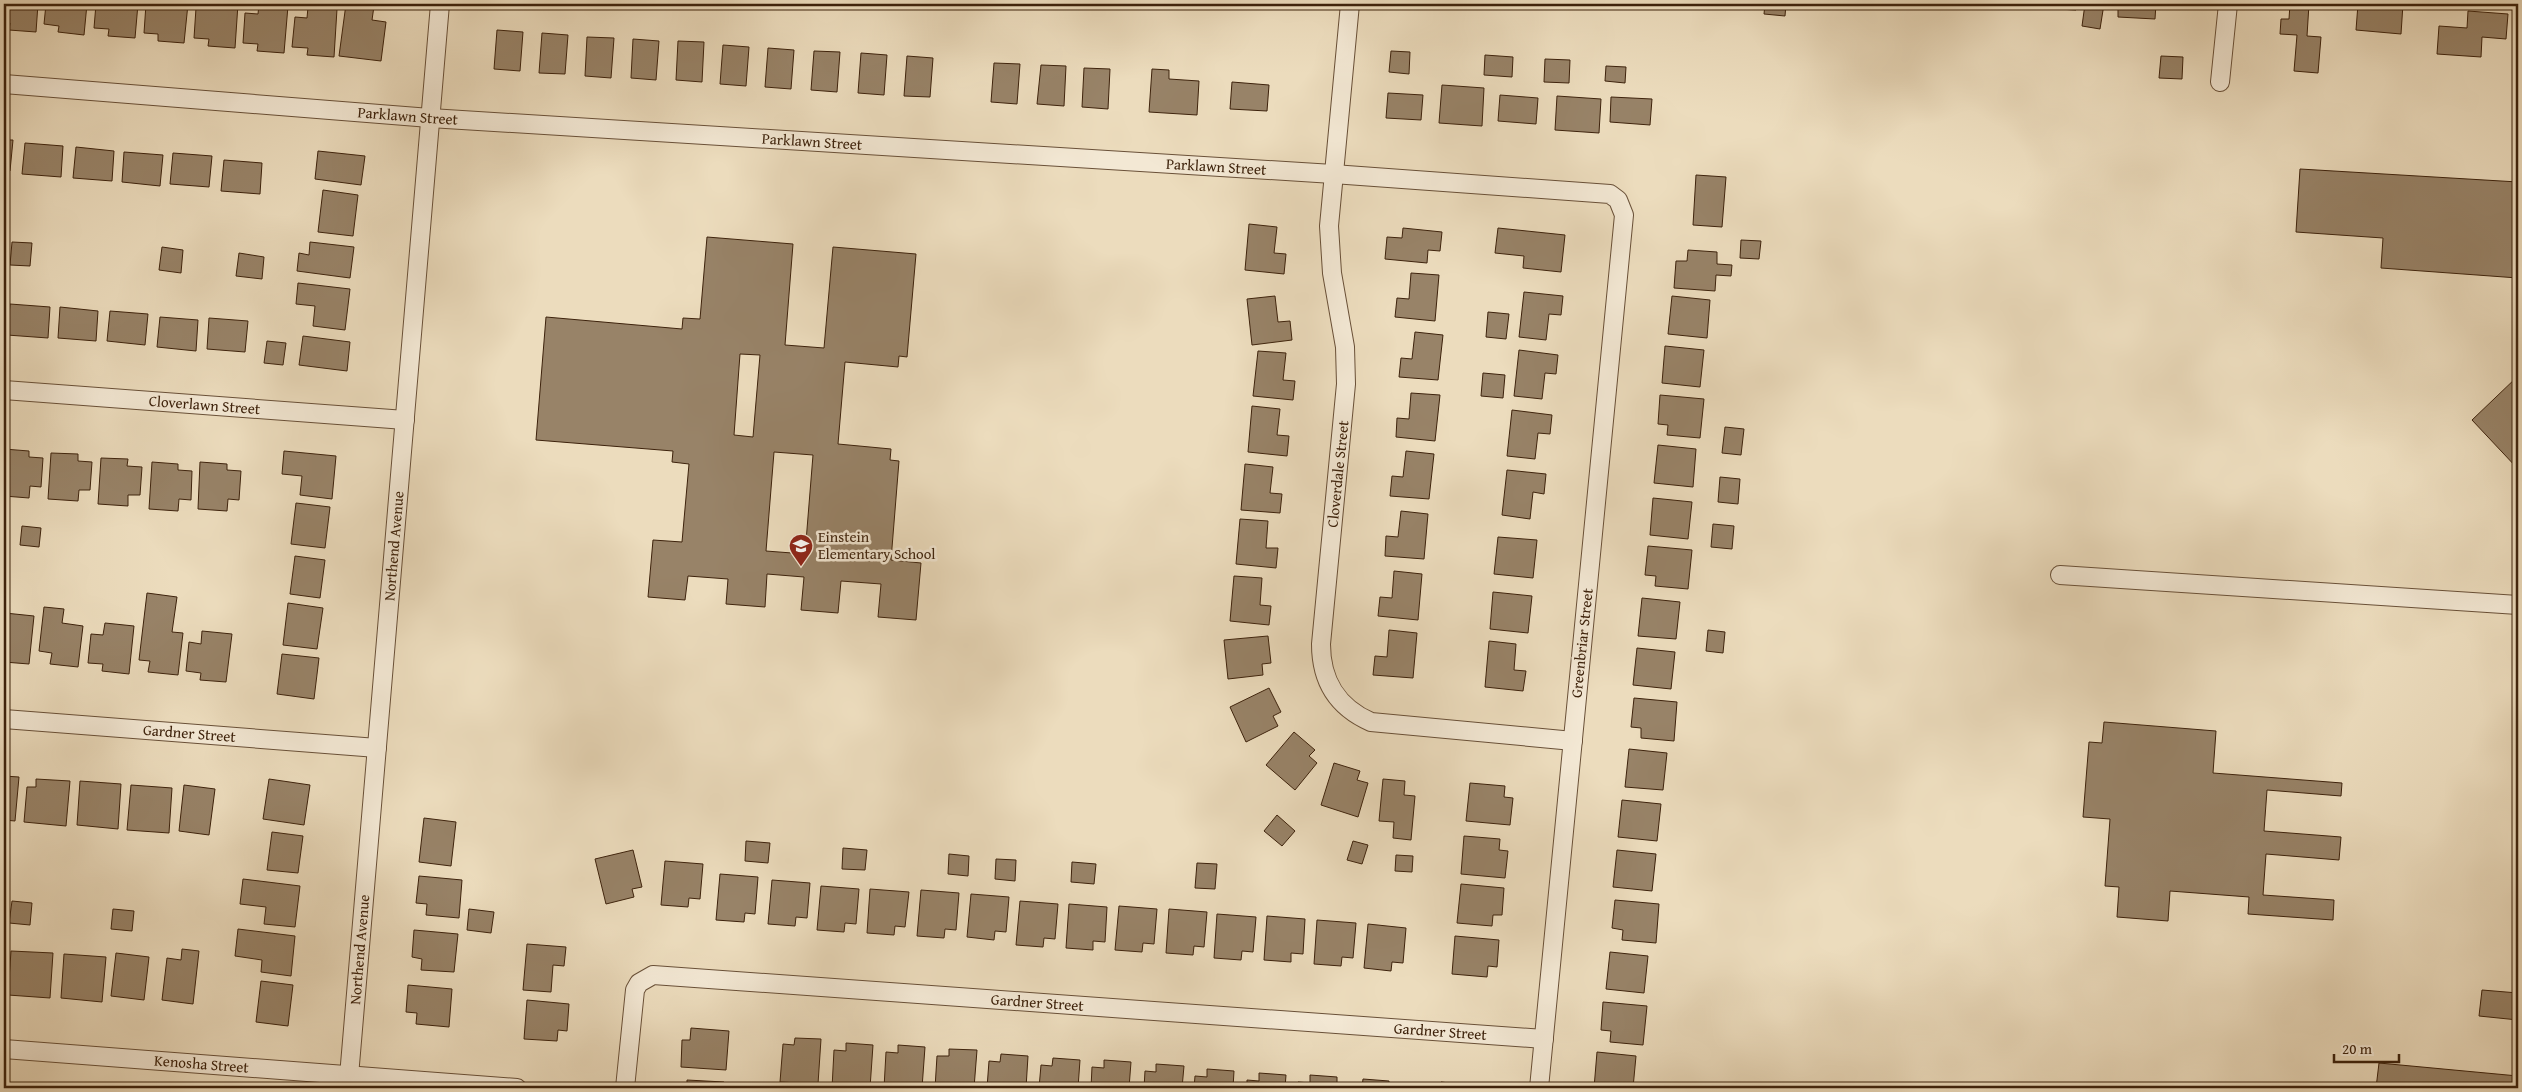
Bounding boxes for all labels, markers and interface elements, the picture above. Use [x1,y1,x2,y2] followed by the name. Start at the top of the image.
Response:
[357,101,459,130] street label: Parklawn Street
[761,128,863,155] street label: Parklawn Street
[1165,153,1268,180] street label: Parklawn Street
[148,390,262,419] street label: Cloverlawn Street
[1321,419,1354,529] street label: Cloverdale Street
[378,490,409,602] street label: Northend Avenue
[818,526,936,564] place label: Einstein Elementary School
[788,533,814,567] school or university icon: Einstein Elementary School
[1565,586,1598,699] street label: Greenbriar Street
[142,719,237,747] street label: Gardner Street
[344,894,374,1005] street label: Northend Avenue
[990,988,1085,1016] street label: Gardner Street
[1393,1017,1488,1045] street label: Gardner Street
[2334,1032,2400,1064] scale bar
[2342,1038,2373,1059] text: 20 m
[153,1049,250,1078] street label: Kenosha Street

